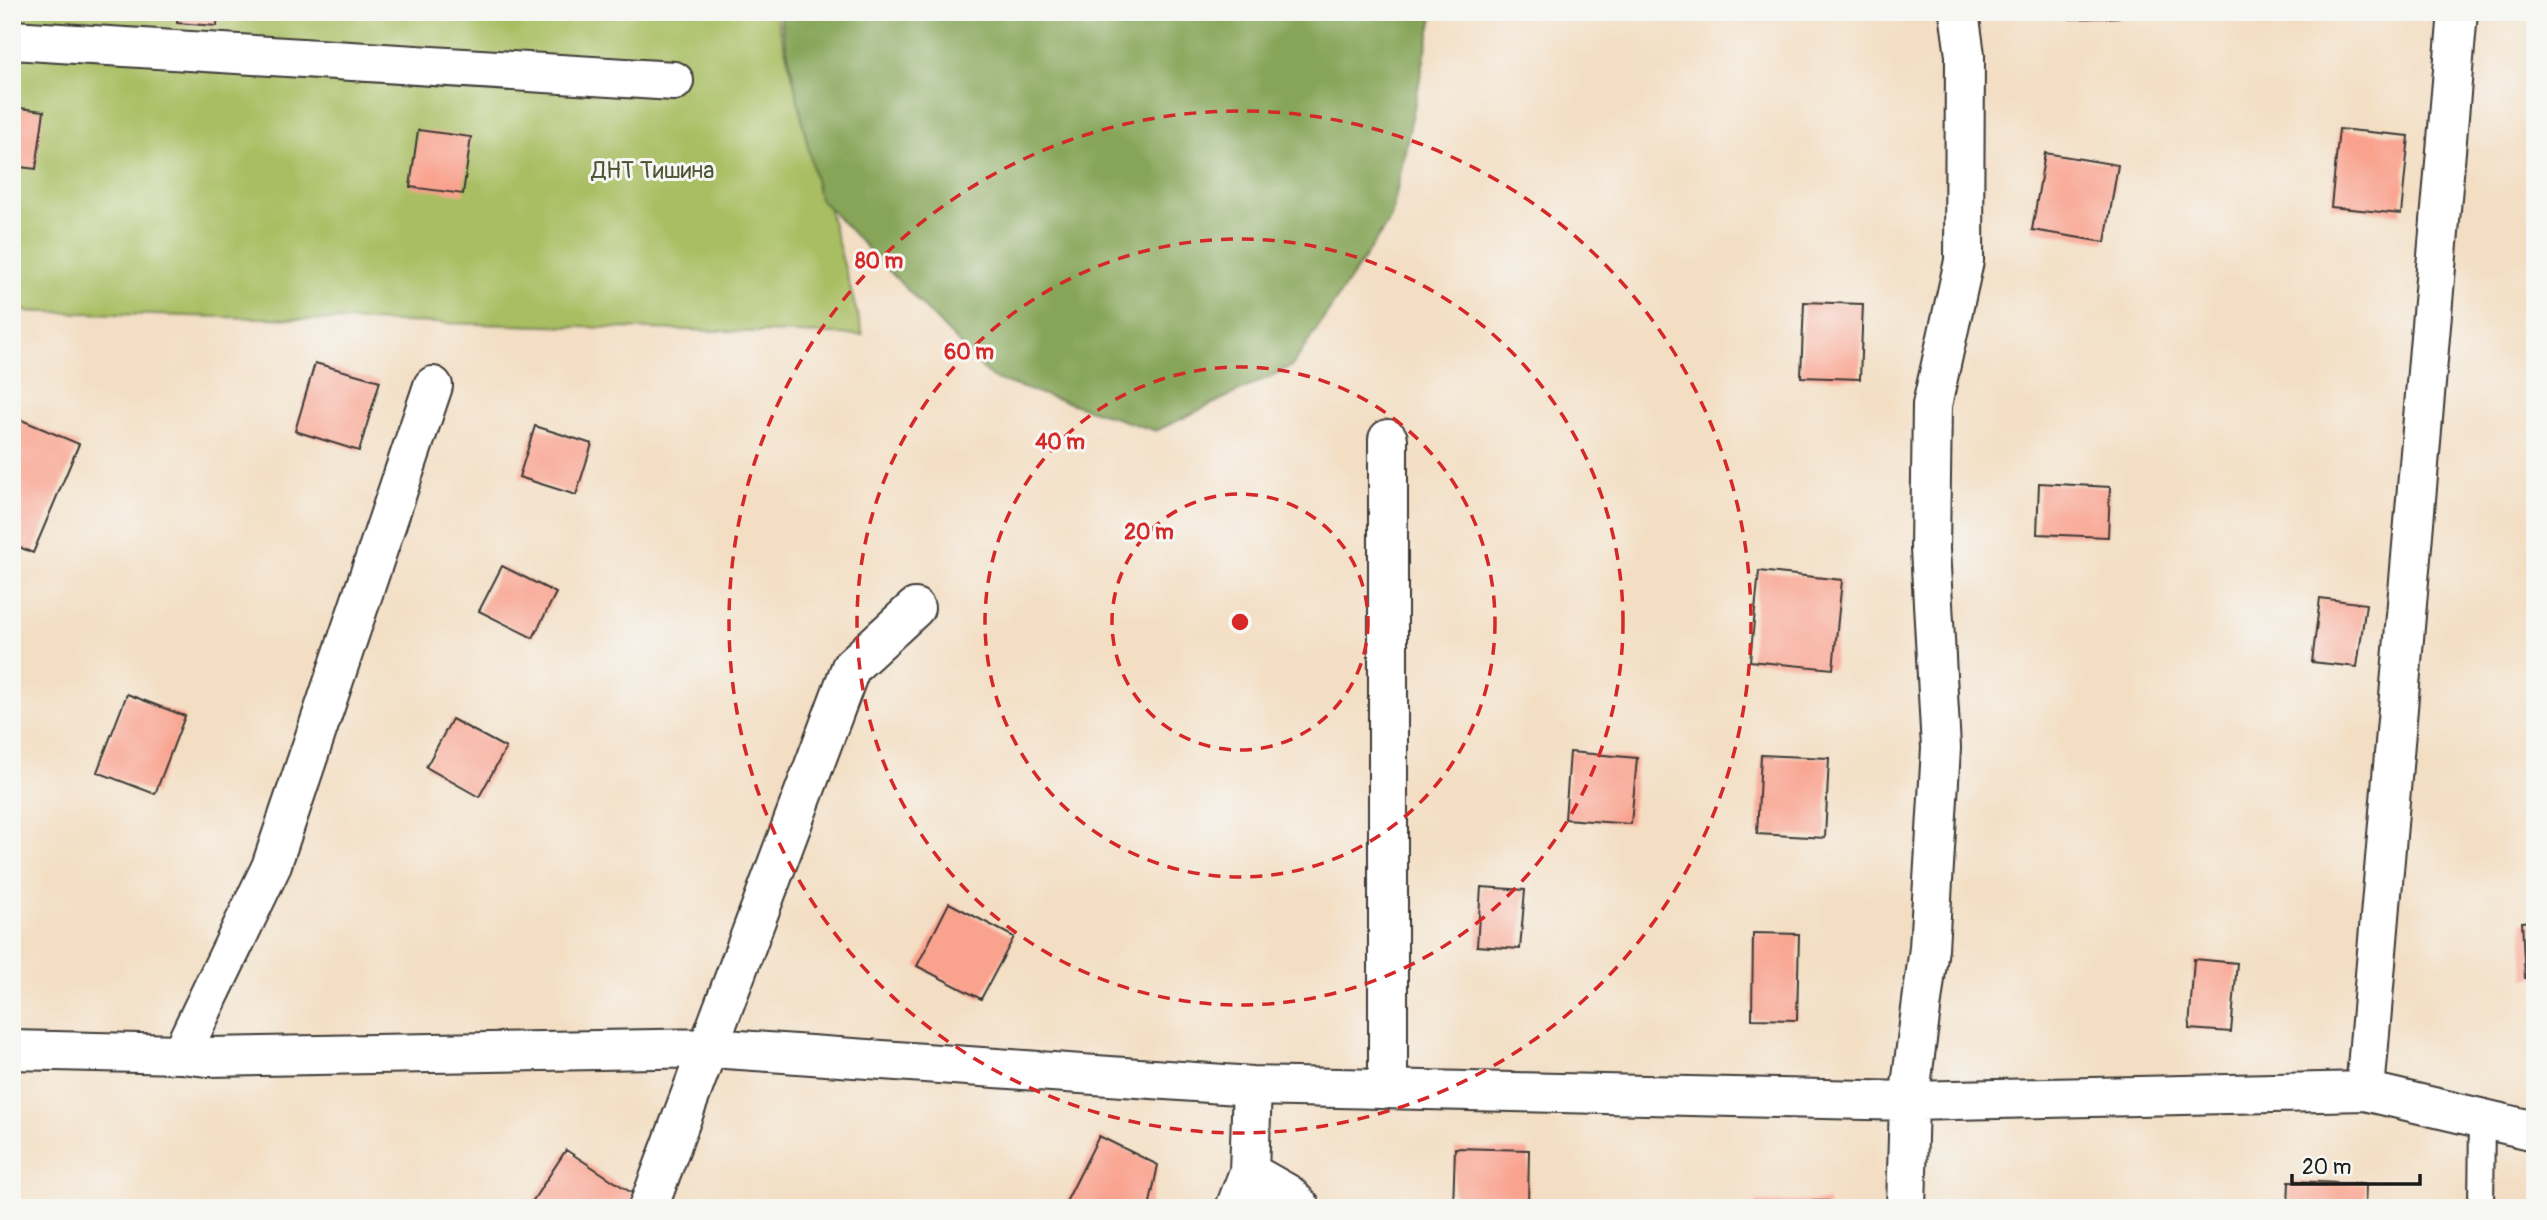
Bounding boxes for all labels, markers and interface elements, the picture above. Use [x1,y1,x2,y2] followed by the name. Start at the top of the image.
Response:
[591,156,714,185] park label: ДНТ Тишина
[855,248,903,275] text: 80 m
[944,339,994,366] text: 60 m
[1035,429,1085,456] text: 40 m
[1124,519,1174,546] text: 20 m
[1228,610,1252,634] centre of rings
[2292,1143,2419,1187] scale bar
[2302,1154,2351,1181] text: 20 m

